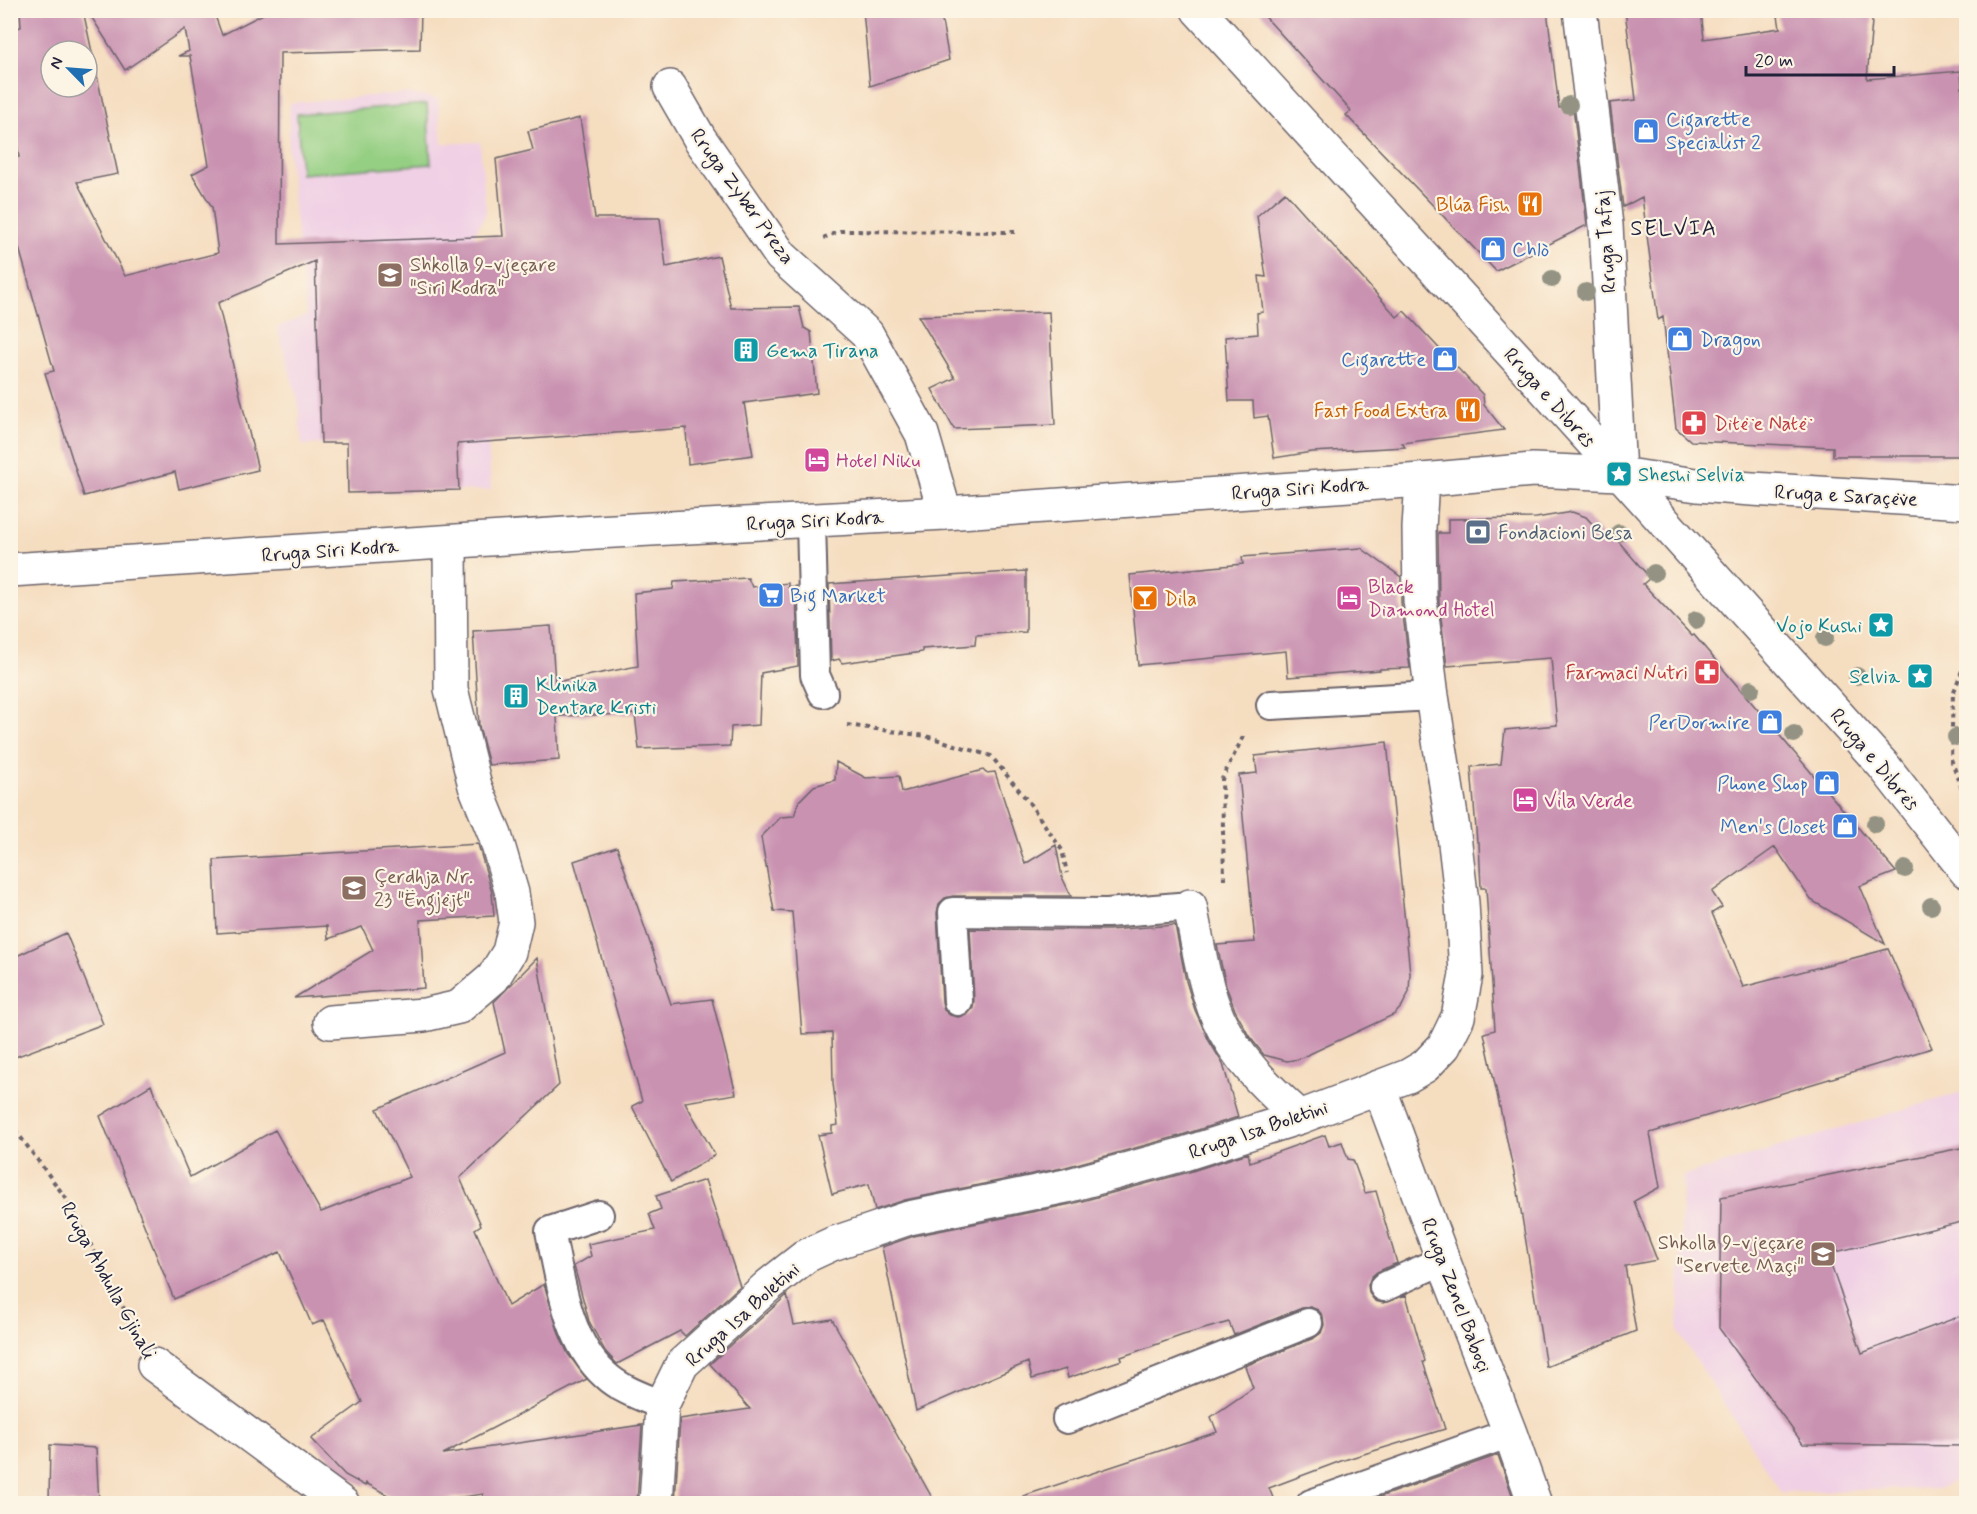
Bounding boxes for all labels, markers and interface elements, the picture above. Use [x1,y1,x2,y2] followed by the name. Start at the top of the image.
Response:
[39,39,99,99] north arrow
[1746,39,1894,77] scale bar
[1755,49,1793,73] text: 20 m
[45,54,69,73] text: N
[1666,107,1761,157] place label: Cigarette Specialist 2
[1631,116,1661,146] shop icon: Cigarette Specialist 2
[682,123,800,271] street label: Rruga Zyber Preza
[1515,189,1545,219] restaurant icon: Blúa Fish
[1589,190,1625,294] street label: Rruga Tafaj
[1436,192,1510,219] place label: Blúa Fish
[1630,215,1718,243] district label: SELVIA
[1478,234,1508,264] shop icon: Chlò
[1512,237,1549,264] place label: Chlò
[410,252,556,302] place label: Shkolla 9-vjeçare "Siri Kodra"
[375,260,405,290] school or university icon: Shkolla 9-vjeçare "Siri Kodra"
[1665,324,1695,354] shop icon: Dragon
[1700,327,1761,355] place label: Dragon
[731,335,761,365] building icon: Gema Tirana
[766,338,879,365] place label: Gema Tirana
[1496,342,1601,455] street label: Rruga e Dibrës
[1430,344,1460,374] shop icon: Cigarette
[1341,347,1426,376] place label: Cigarette
[1453,395,1483,425] restaurant icon: Fast Food Extra
[1314,398,1448,425] place label: Fast Food Extra
[1679,408,1709,438] pharmacy icon: Ditë e Natë
[1714,411,1813,438] place label: Ditë e Natë
[802,445,832,475] hotel icon: Hotel Niku
[836,448,920,475] place label: Hotel Niku
[1604,459,1634,489] place icon: Sheshi Selvia
[1638,462,1745,489] place label: Sheshi Selvia
[1231,471,1371,509] street label: Rruga Siri Kodra
[1774,479,1918,515] street label: Rruga e Saraçëve
[746,504,885,540] street label: Rruga Siri Kodra
[1463,517,1493,547] bank icon: Fondacioni Besa
[1498,520,1633,547] place label: Fondacioni Besa
[261,533,401,571] street label: Rruga Siri Kodra
[1368,574,1495,624] place label: Black Diamond Hotel
[756,580,786,610] supermarket icon: Big Market
[790,583,886,612] place label: Big Market
[1130,583,1160,613] bar icon: Dila
[1334,583,1364,613] hotel icon: Black Diamond Hotel
[1164,586,1197,613] place label: Dila
[1866,610,1896,640] place icon: Vojo Kushi
[1776,613,1862,640] place label: Vojo Kushi
[1692,657,1722,687] pharmacy icon: Farmaci Nutri
[1565,660,1688,687] place label: Farmaci Nutri
[1905,661,1935,691] place icon: Selvia
[1849,664,1901,691] place label: Selvia
[536,672,656,722] place label: Klinika Dentare Kristi
[501,681,531,711] building icon: Klinika Dentare Kristi
[1822,703,1925,818] street label: Rruga e Dibrës
[1755,707,1785,737] shop icon: PerDormire
[1649,710,1750,737] place label: PerDormire
[1812,768,1842,798] shop icon: Phone Shop
[1717,771,1808,798] place label: Phone Shop
[1510,785,1540,815] hotel icon: Vila Verde
[1544,788,1633,815] place label: Vila Verde
[1830,811,1860,841] shop icon: Men's Closet
[1720,814,1826,841] place label: Men's Closet
[374,864,473,916] place label: Çerdhja Nr. 23 "Ëngjëjt"
[339,873,369,903] school or university icon: Çerdhja Nr. 23 "Ëngjëjt"
[1185,1094,1332,1168] street label: Rruga Isa Boletini
[52,1197,162,1365] street label: Rruga Abdulla Gjinali
[1413,1214,1497,1377] street label: Rruga Zenel Baboçi
[1658,1230,1804,1280] place label: Shkolla 9-vjeçare "Servete Maçi"
[1808,1239,1838,1269] school or university icon: Shkolla 9-vjeçare "Servete Maçi"
[680,1256,807,1375] street label: Rruga Isa Boletini

